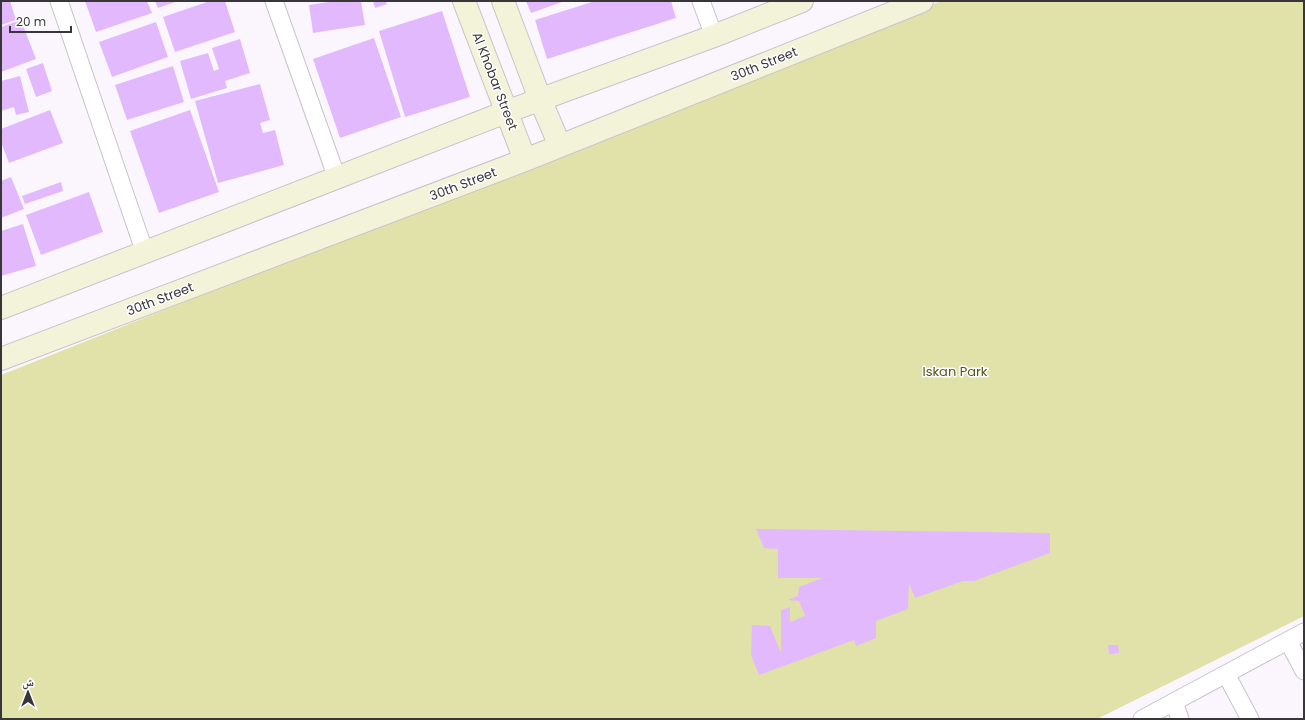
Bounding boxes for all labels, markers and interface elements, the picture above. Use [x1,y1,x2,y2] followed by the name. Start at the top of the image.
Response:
[10,8,71,34] scale bar
[16,13,46,30] text: 20 m
[468,29,523,133] street label: Al Khobar Street
[728,42,800,86] street label: 30th Street
[427,162,500,205] street label: 30th Street
[124,277,197,320] street label: 30th Street
[922,362,988,381] park label: Iskan Park
[8,672,48,712] north arrow
[22,674,34,690] text: ش

